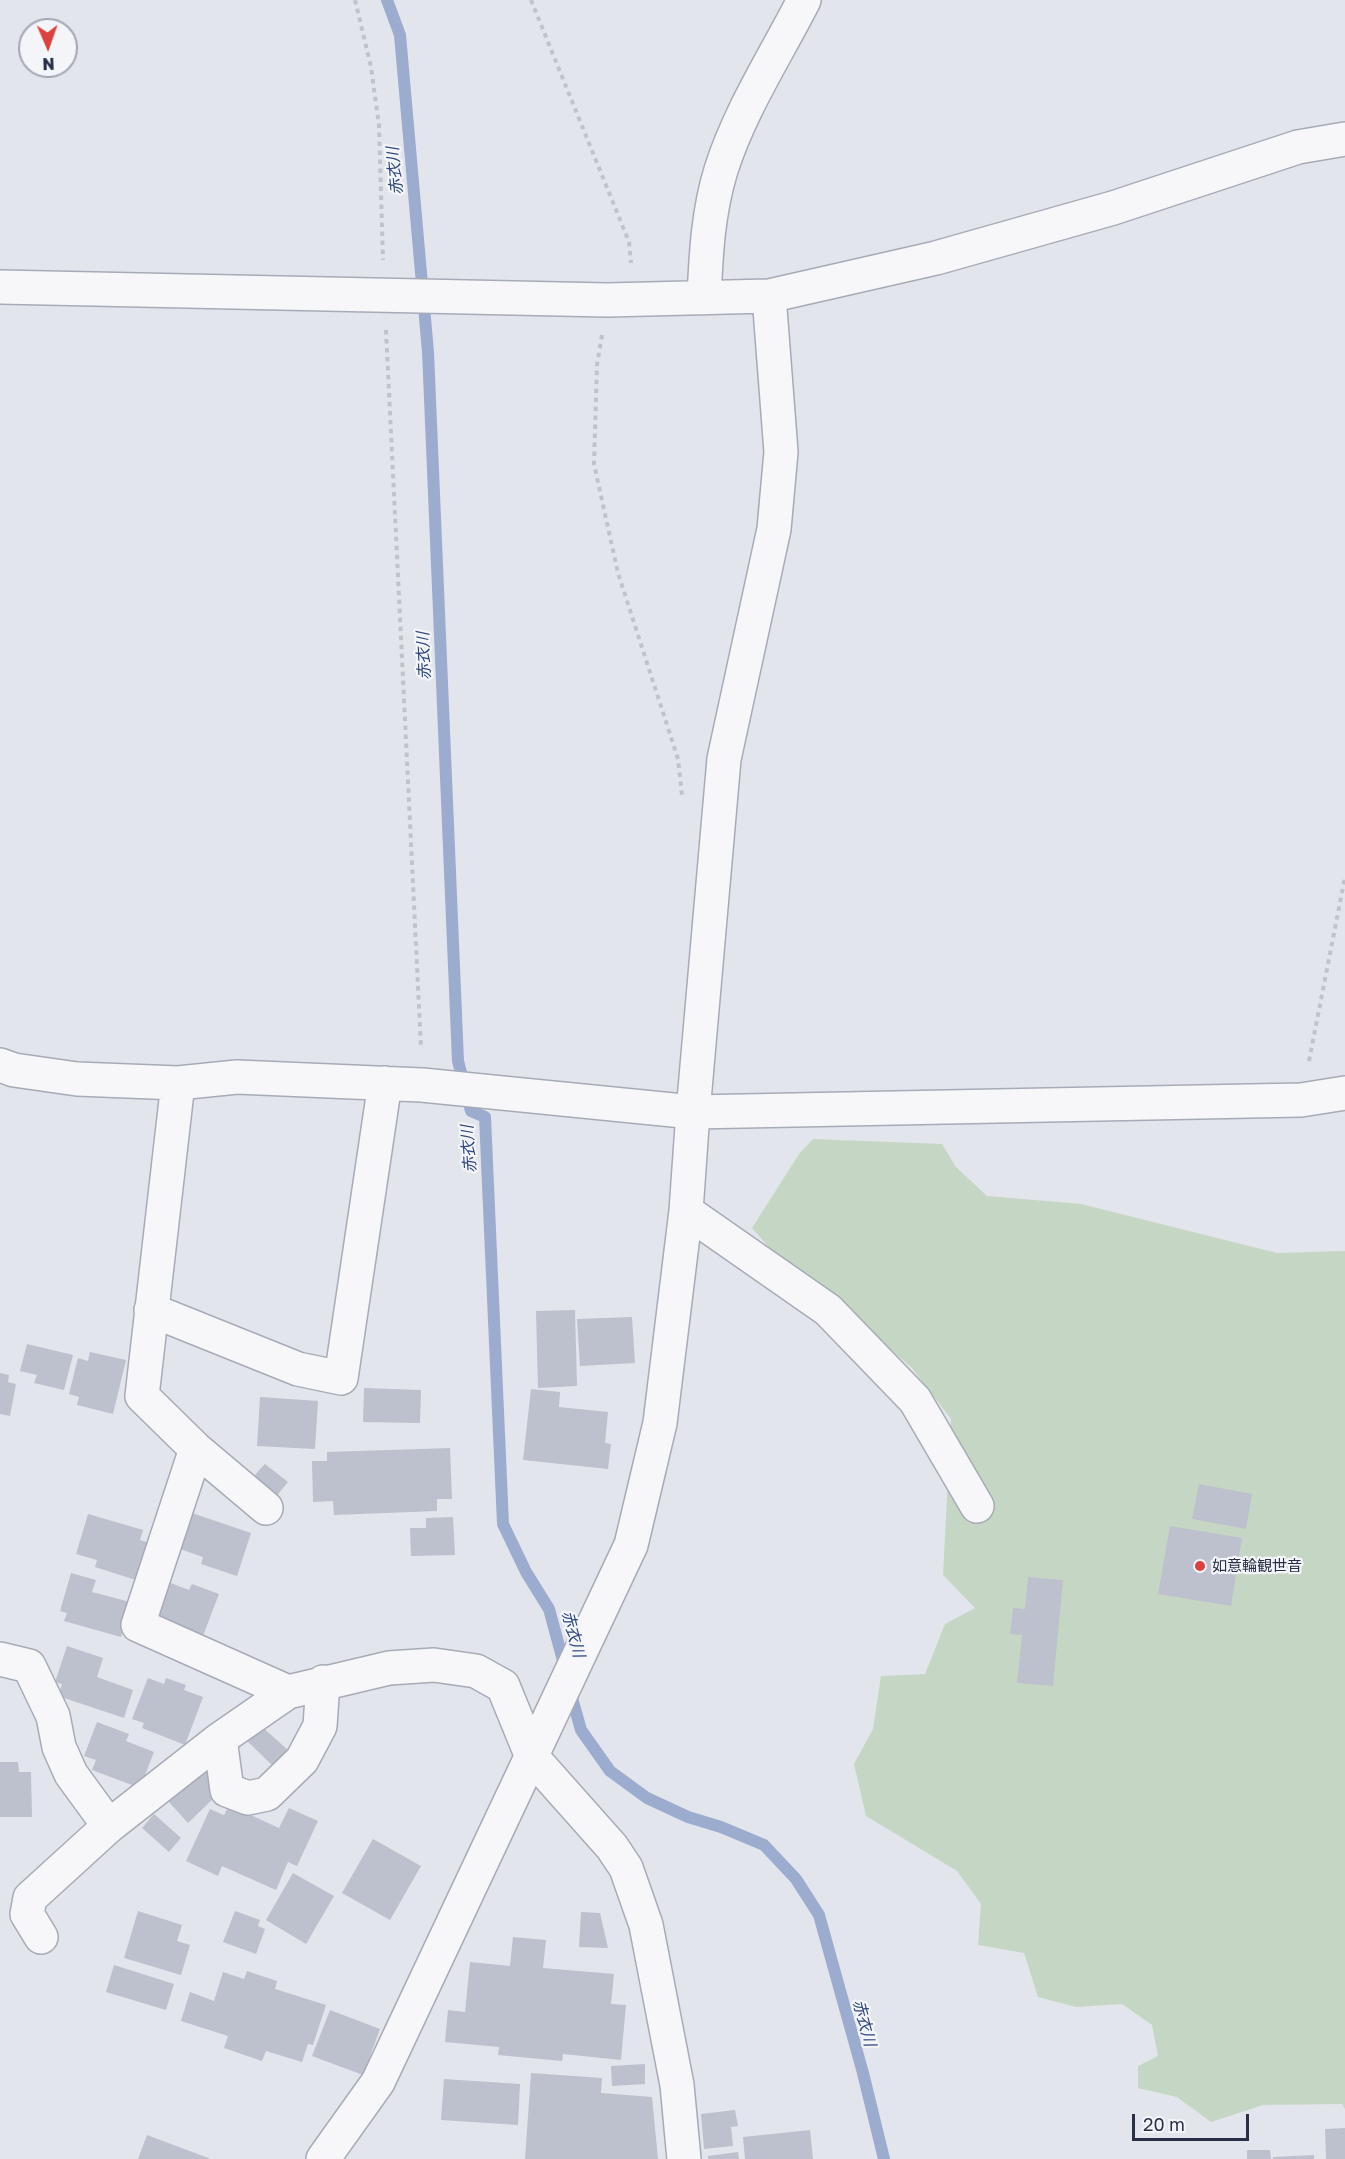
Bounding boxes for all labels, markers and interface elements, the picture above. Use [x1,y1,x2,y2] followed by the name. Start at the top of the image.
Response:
[18,18,78,78] north arrow
[42,54,55,74] text: N
[383,146,407,196] water label: 赤衣川
[414,632,434,680] water label: 赤衣川
[458,1124,480,1174] water label: 赤衣川
[1212,1557,1302,1575] place label: 如意輪観世音
[1193,1559,1207,1573] marker: 如意輪観世音
[558,1608,588,1660] water label: 赤衣川
[849,1997,879,2049] water label: 赤衣川
[1135,2102,1252,2140] scale bar
[1143,2113,1185,2135] text: 20 m

